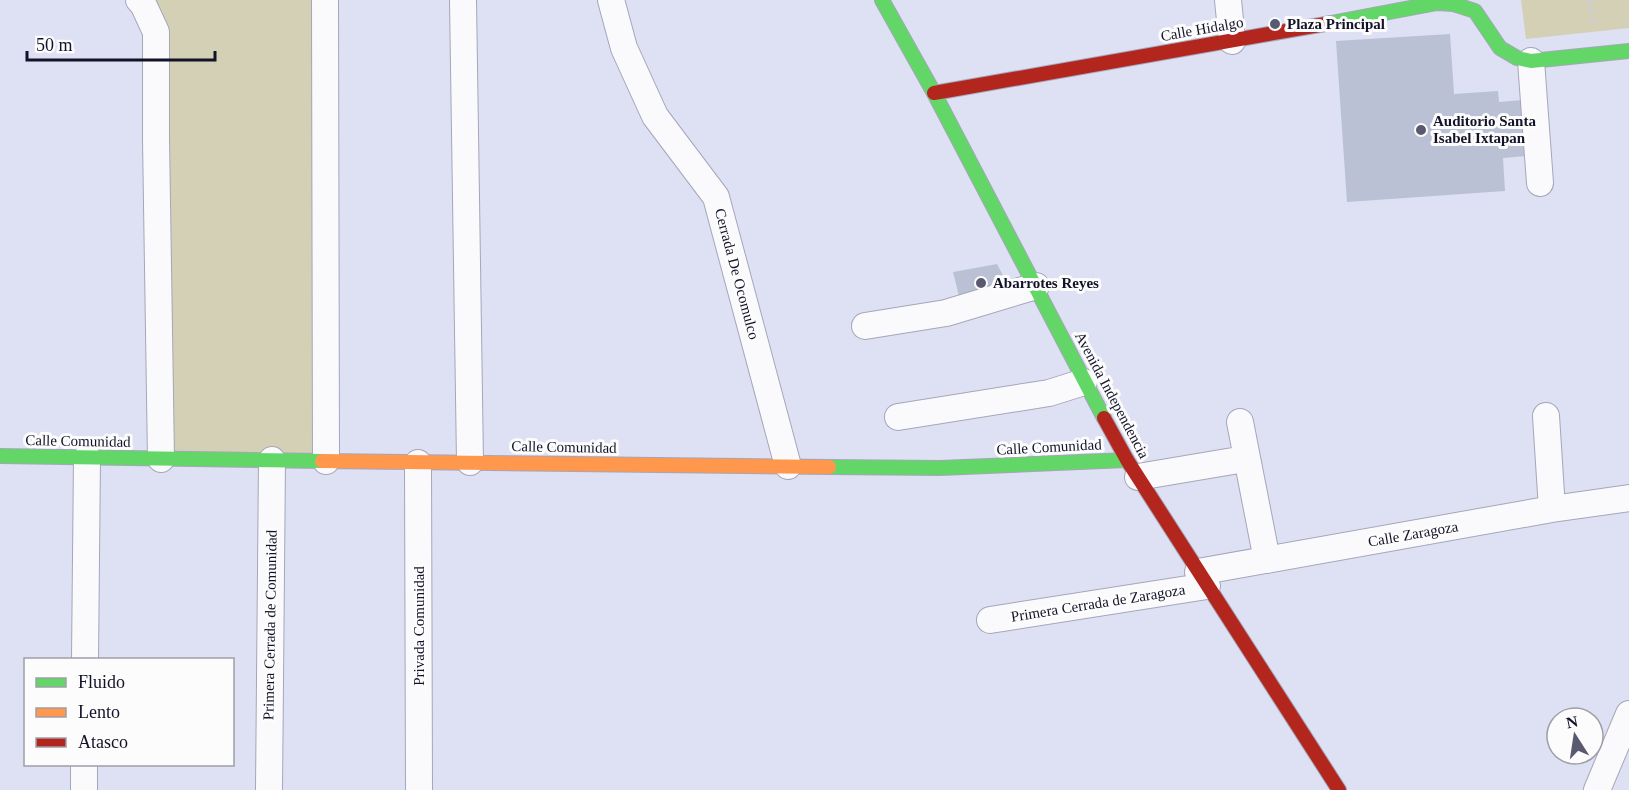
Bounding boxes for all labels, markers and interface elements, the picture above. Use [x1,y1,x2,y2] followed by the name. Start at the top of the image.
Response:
[1159,14,1245,44] street label: Calle Hidalgo
[1287,16,1385,32] place label: Plaza Principal
[1268,17,1282,31] marker: Plaza Principal
[27,24,214,62] scale bar
[36,35,73,55] text: 50 m
[1433,113,1536,146] place label: Auditorio Santa Isabel Ixtapan
[1414,123,1428,137] marker: Auditorio Santa Isabel Ixtapan
[712,207,762,341] street label: Cerrada De Ocomulco
[993,275,1099,291] place label: Abarrotes Reyes
[974,276,988,290] marker: Abarrotes Reyes
[1072,329,1152,461] street label: Avenida Independencia
[25,432,131,450] street label: Calle Comunidad
[996,436,1103,458] street label: Calle Comunidad
[511,438,617,456] street label: Calle Comunidad
[1367,518,1460,550] street label: Calle Zaragoza
[260,529,280,720] street label: Primera Cerrada de Comunidad
[411,566,427,686] street label: Privada Comunidad
[1010,581,1187,625] street label: Primera Cerrada de Zaragoza
[24,658,234,766] legend
[78,672,125,692] text: Fluido
[78,702,120,722] text: Lento
[1545,706,1605,766] north arrow
[1565,712,1580,731] text: N
[78,732,128,752] text: Atasco

